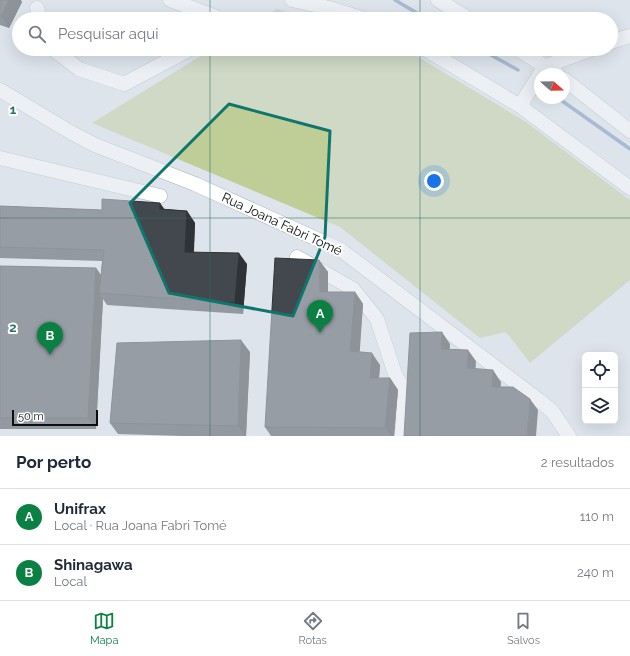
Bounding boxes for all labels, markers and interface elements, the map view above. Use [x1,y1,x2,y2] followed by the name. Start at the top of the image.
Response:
[12,12,618,56] search box
[26,23,48,45] icon: search
[58,25,158,43] text: Pesquisar aqui
[534,68,570,104] north arrow
[10,102,17,117] text: 1
[424,171,444,191] your location
[219,189,345,259] street label: Rua Joana Fabri Tomé
[307,300,333,333] pin: A
[9,320,17,335] text: 2
[37,322,63,355] pin: B
[582,352,618,424] map controls
[582,352,618,388] button: locate
[582,388,618,424] button: layers
[12,408,98,427] scale bar
[18,410,44,423] text: 50 m
[16,452,91,472] text: Por perto
[541,455,614,470] text: 2 resultados
[54,500,106,518] text: Unifrax
[25,509,33,524] text: A
[580,509,614,524] text: 110 m
[54,518,227,533] text: Local · Rua Joana Fabri Tomé
[54,556,133,574] text: Shinagawa
[25,565,33,580] text: B
[577,565,614,580] text: 240 m
[54,574,87,589] text: Local
[90,610,118,647] tab: Mapa
[298,610,327,647] tab: Rotas
[507,610,540,647] tab: Salvos

